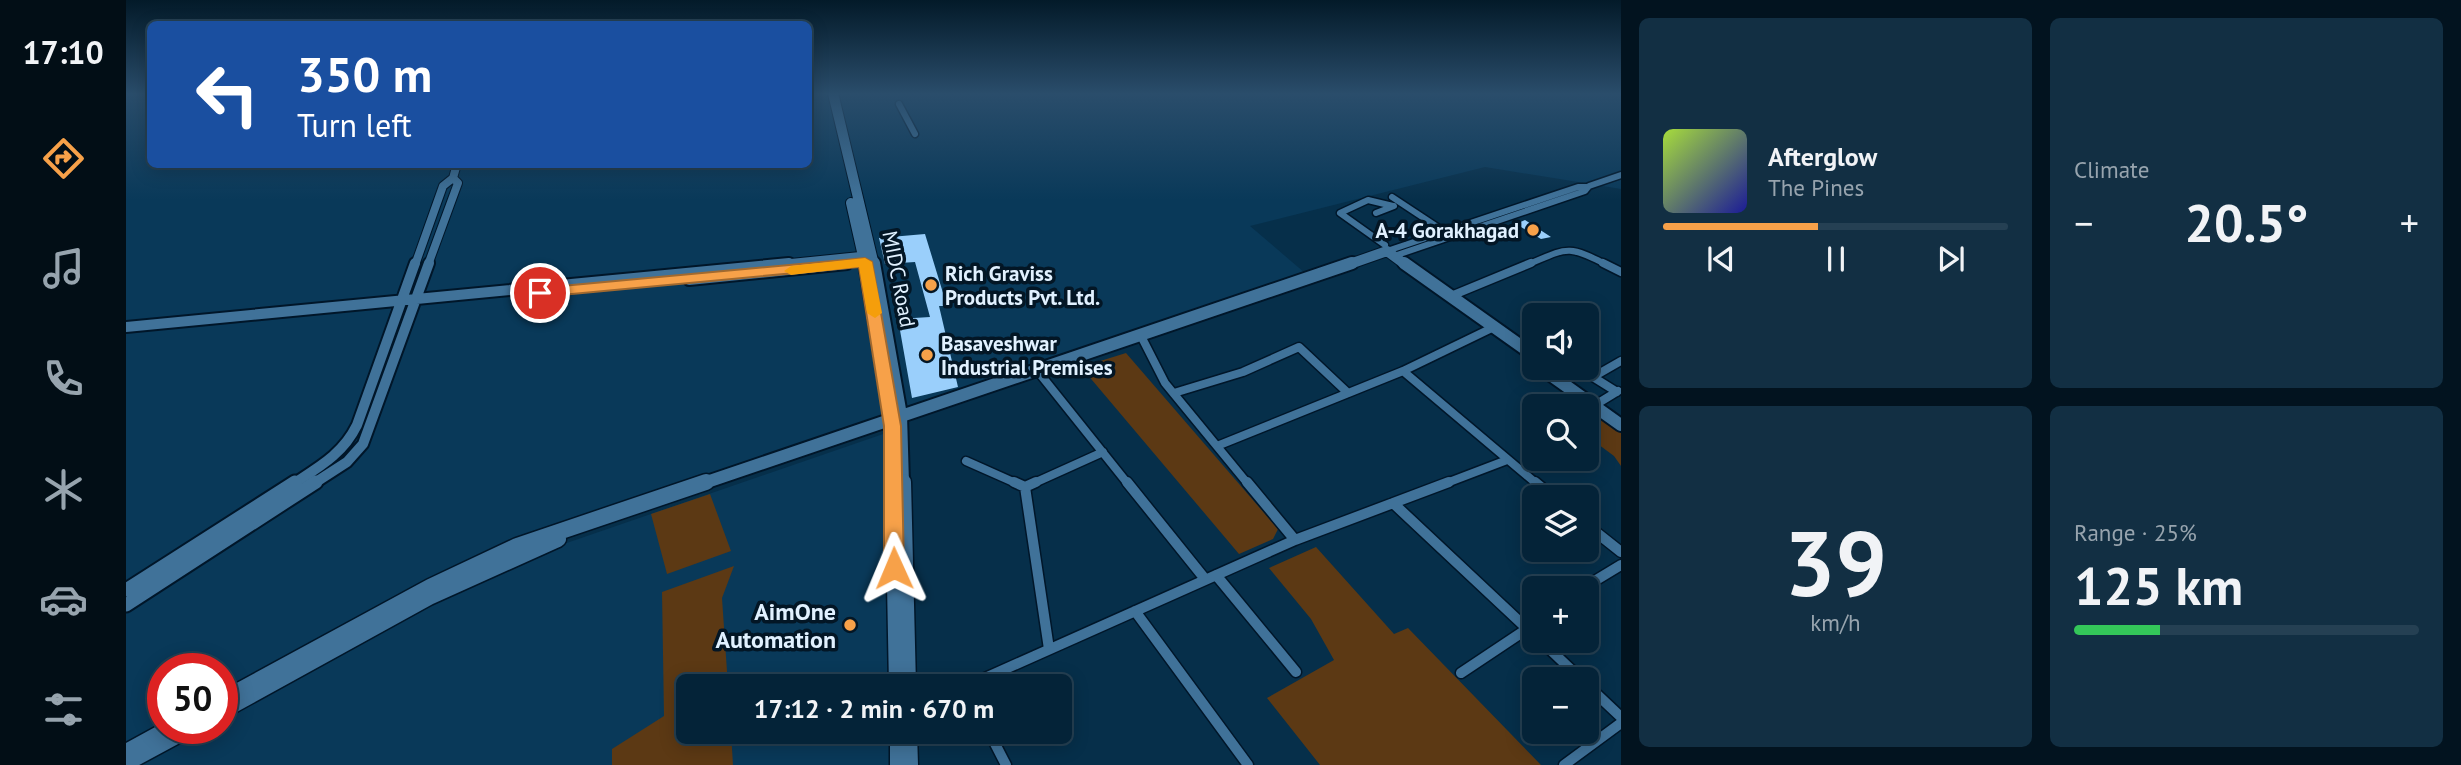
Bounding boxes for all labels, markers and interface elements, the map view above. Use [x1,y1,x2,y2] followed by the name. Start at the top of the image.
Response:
[22,31,104,73] text: 17:10
[297,42,432,106] text: 350 m
[182,49,273,140] icon: left
[297,104,412,146] text: Turn left
[39,134,88,183] icon: directions
[1768,140,1877,173] text: Afterglow
[2074,155,2149,184] text: Climate
[1768,173,1864,202] text: The Pines
[2185,189,2308,256] text: 20.5°
[2074,198,2093,247] text: −
[2400,198,2419,247] text: +
[1376,217,1519,244] place label: A-4 Gorakhagad
[1525,222,1541,238] marker: A-4 Gorakhagad
[876,228,922,330] street label: MIDC Road
[1702,240,1740,278] icon: previous
[1817,240,1855,278] icon: pause
[1932,240,1970,278] icon: next
[39,244,88,293] icon: music
[945,260,1100,311] place label: Rich Graviss Products Pvt. Ltd.
[510,263,570,323] pin
[521,274,559,312] icon: arrive
[923,277,939,293] marker: Rich Graviss Products Pvt. Ltd.
[1522,303,1599,744] map controls
[1522,303,1599,380] button: sound
[941,330,1113,381] place label: Basaveshwar Industrial Premises
[919,347,935,363] marker: Basaveshwar Industrial Premises
[39,354,88,403] icon: phone
[1522,394,1599,471] button: search
[39,465,88,514] icon: climate
[1522,485,1599,562] button: layers
[1784,503,1887,621] text: 39
[2074,518,2197,547] text: Range · 25%
[857,531,931,605] position arrow
[2074,552,2243,619] text: 125 km
[39,575,88,624] icon: car
[1522,576,1599,653] button: +
[715,596,836,655] place label: AimOne Automation
[1810,608,1861,637] text: km/h
[842,617,858,633] marker: AimOne Automation
[147,653,238,744] speed limit sign: 50
[1522,667,1599,744] button: −
[39,685,88,734] icon: filters
[754,692,994,725] text: 17:12 · 2 min · 670 m

